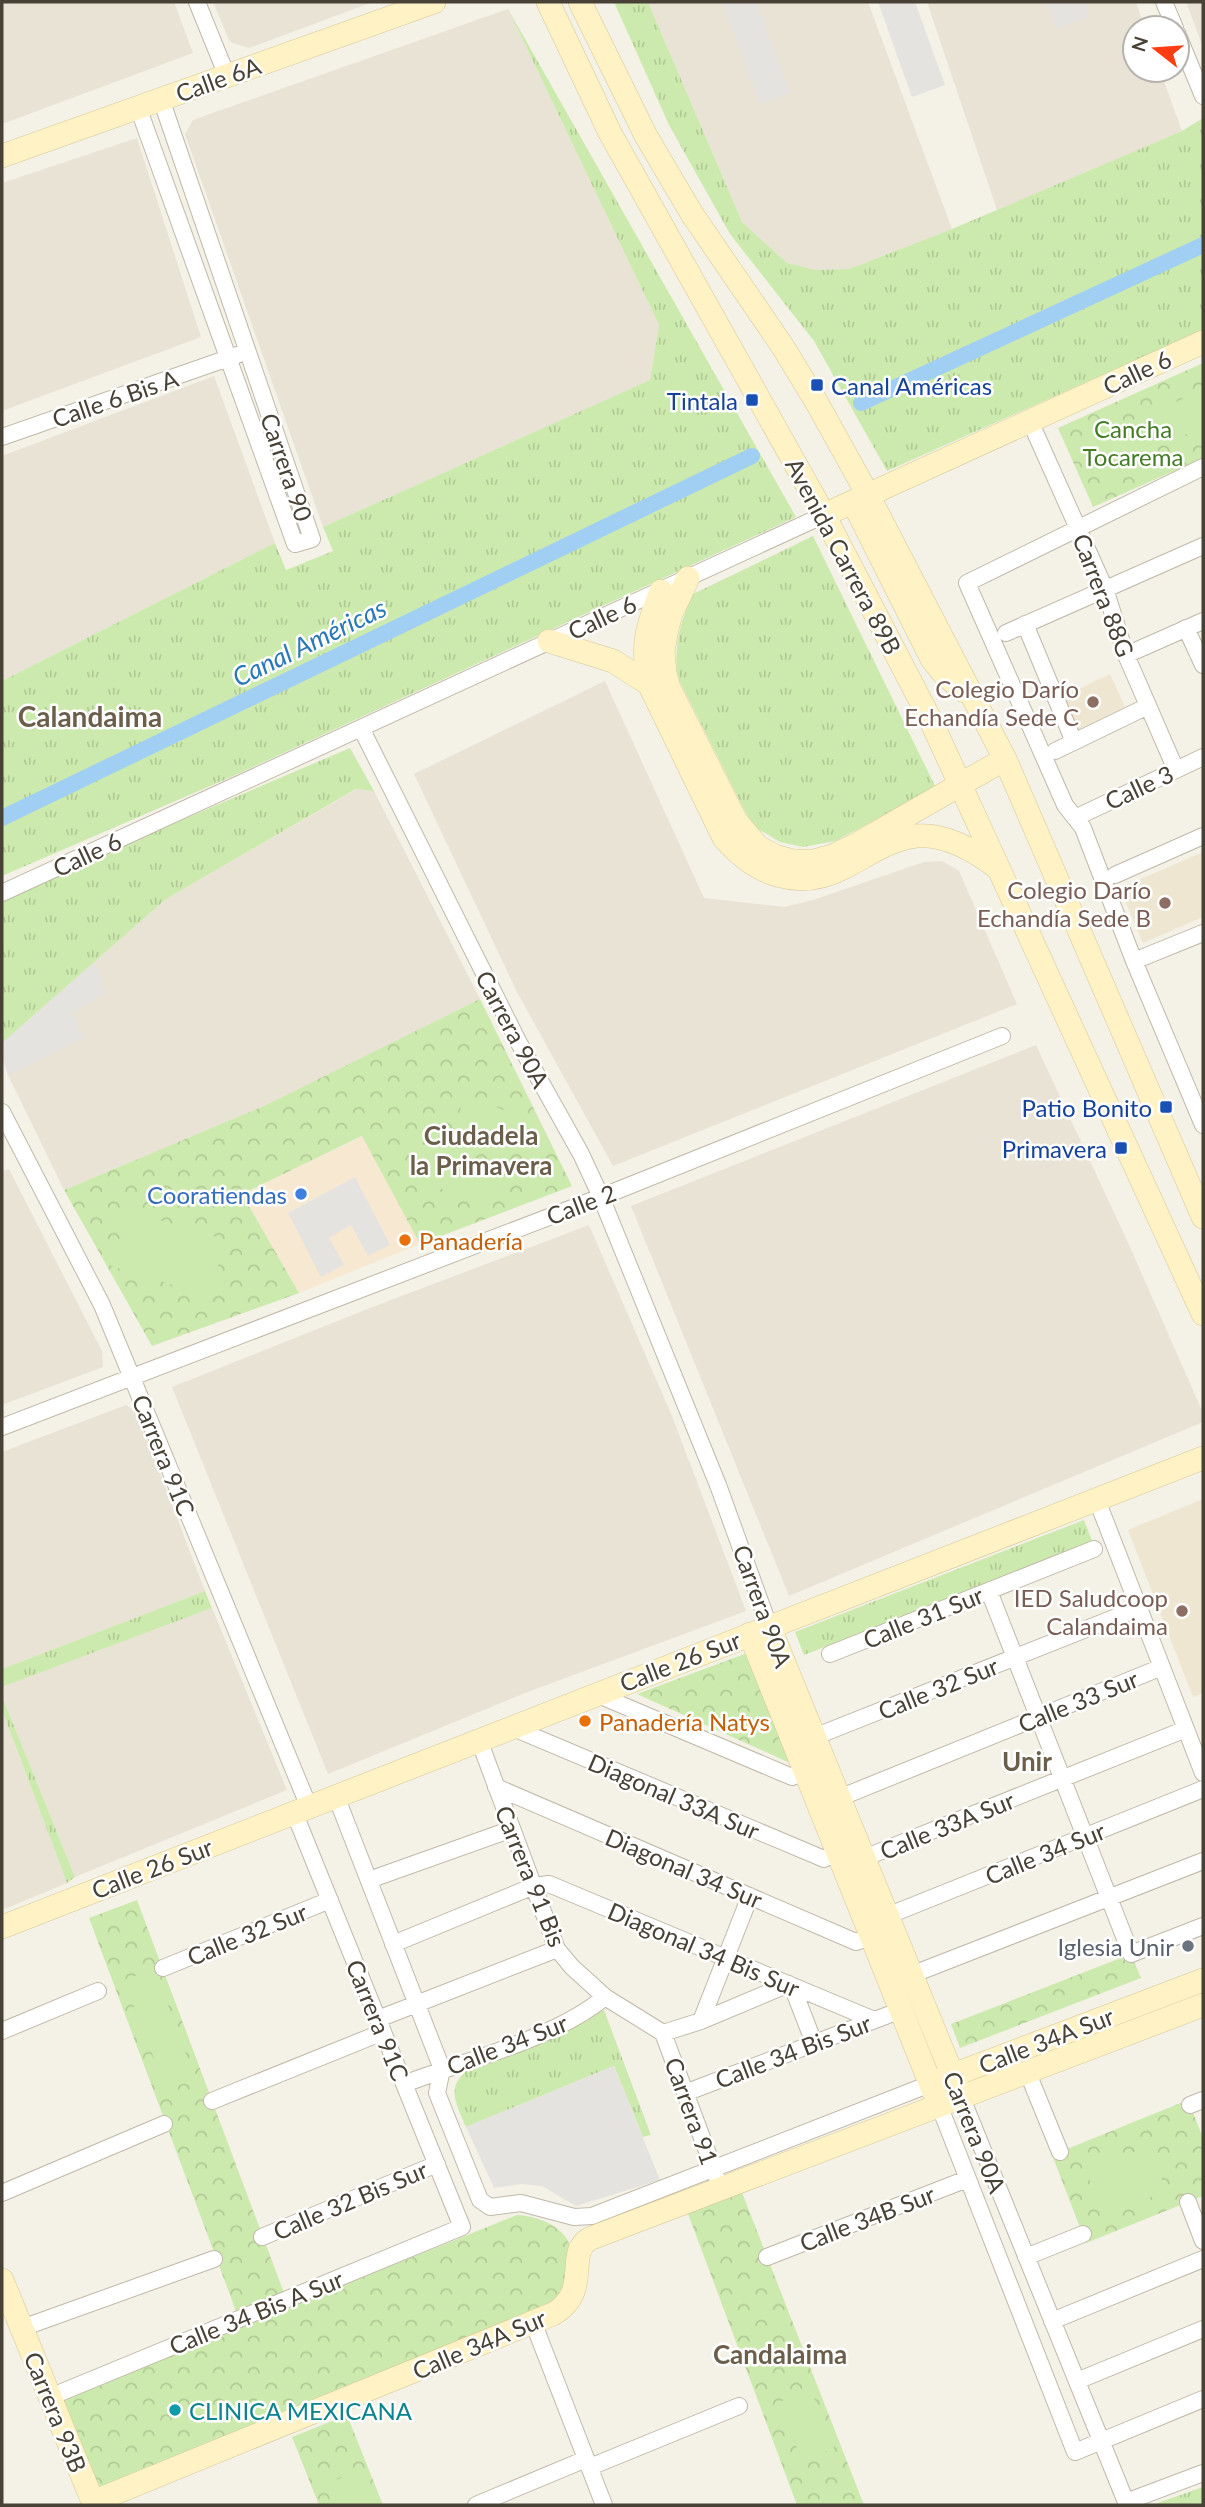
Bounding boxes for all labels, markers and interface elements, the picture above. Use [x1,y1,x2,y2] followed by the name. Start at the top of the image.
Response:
[1121,14,1191,84] north arrow
[1126,34,1152,54] text: N
[172,50,265,108] street label: Calle 6A
[1098,344,1176,400] street label: Calle 6
[48,363,182,433] street label: Calle 6 Bis A
[831,371,992,400] place label: Canal Américas
[809,377,825,393] marker: Canal Américas
[667,386,738,415] place label: Tintala
[744,392,760,408] marker: Tintala
[255,409,319,525] street label: Carrera 90
[1083,414,1183,471] park label: Cancha Tocarema
[780,453,908,659] street label: Avenida Carrera 89B
[1067,529,1141,661] street label: Carrera 88G
[563,589,641,645] street label: Calle 6
[227,591,391,693] water label: Canal Américas
[904,674,1079,731] place label: Colegio Darío Echandía Sede C
[1085,694,1101,710] marker: Colegio Darío Echandía Sede C
[18,699,162,733] district label: Calandaima
[1100,759,1178,815] street label: Calle 3
[48,826,126,882] street label: Calle 6
[977,875,1151,932] place label: Colegio Darío Echandía Sede B
[1157,895,1173,911] marker: Colegio Darío Echandía Sede B
[470,966,556,1093] street label: Carrera 90A
[1021,1093,1152,1122] place label: Patio Bonito
[1158,1099,1174,1115] marker: Patio Bonito
[410,1119,552,1181] district label: Ciudadela la Primavera
[1002,1134,1107,1163] place label: Primavera
[1113,1140,1129,1156] marker: Primavera
[542,1178,620,1230] street label: Calle 2
[147,1180,287,1209] place label: Cooratiendas
[293,1186,309,1202] marker: Cooratiendas
[419,1226,523,1255] place label: Panadería
[397,1232,413,1248] marker: Panadería
[127,1390,201,1520] street label: Carrera 91C
[727,1541,799,1672] street label: Carrera 90A
[859,1580,988,1654] street label: Calle 31 Sur
[1014,1583,1168,1640] place label: IED Saludcoop Calandaima
[1174,1603,1190,1619] marker: IED Saludcoop Calandaima
[616,1625,745,1697] street label: Calle 26 Sur
[874,1651,1003,1725] street label: Calle 32 Sur
[1014,1664,1143,1738] street label: Calle 33 Sur
[599,1707,770,1736] place label: Panadería Natys
[577,1713,593,1729] marker: Panadería Natys
[1002,1745,1052,1777] district label: Unir
[584,1747,764,1845] street label: Diagonal 33A Sur
[876,1785,1019,1865] street label: Calle 33A Sur
[490,1801,572,1951] street label: Carrera 91 Bis
[981,1816,1110,1890] street label: Calle 34 Sur
[601,1822,767,1914] street label: Diagonal 34 Sur
[88,1832,217,1904] street label: Calle 26 Sur
[604,1896,804,2003] street label: Diagonal 34 Bis Sur
[183,1897,312,1971] street label: Calle 32 Sur
[1057,1932,1174,1961] place label: Iglesia Unir
[1180,1938,1196,1954] marker: Iglesia Unir
[341,1955,415,2085] street label: Carrera 91C
[974,2001,1118,2079] street label: Calle 34A Sur
[443,2008,572,2080] street label: Calle 34 Sur
[711,2008,875,2094] street label: Calle 34 Bis Sur
[659,2053,725,2169] street label: Carrera 91
[938,2067,1013,2198] street label: Carrera 90A
[269,2154,432,2245] street label: Calle 32 Bis Sur
[795,2179,939,2257] street label: Calle 34B Sur
[165,2264,348,2360] street label: Calle 34 Bis A Sur
[408,2303,550,2385] street label: Calle 34A Sur
[713,2338,847,2370] district label: Candalaima
[19,2347,93,2477] street label: Carrera 93B
[189,2396,413,2425] place label: CLINICA MEXICANA
[167,2402,183,2418] marker: CLINICA MEXICANA

